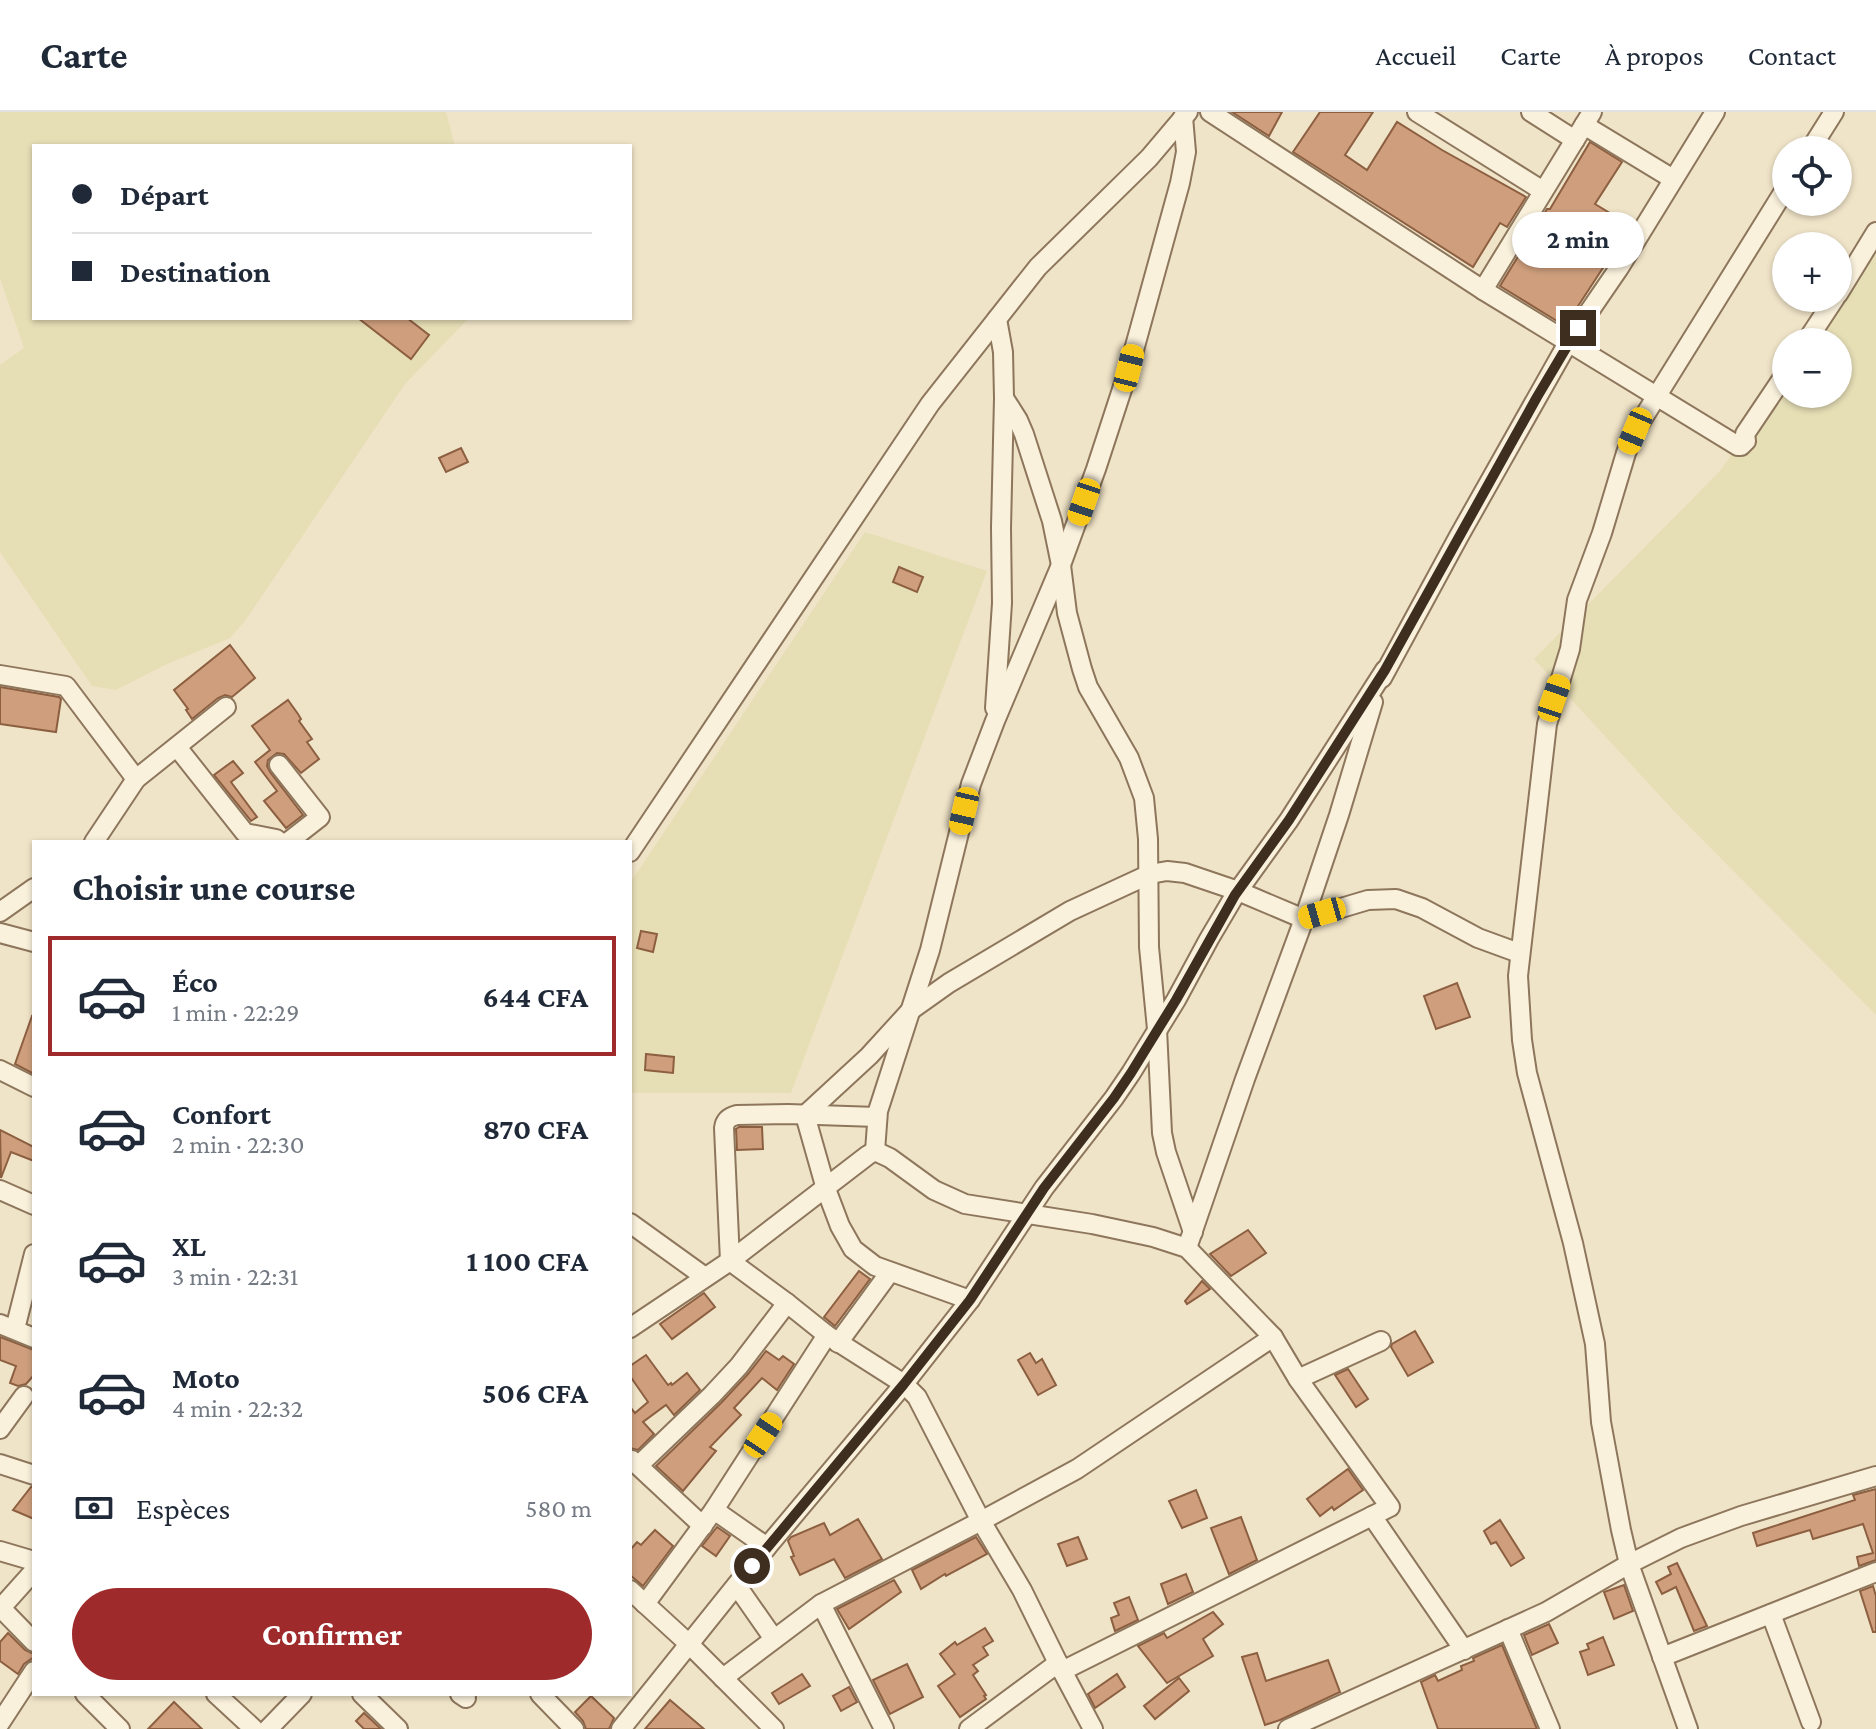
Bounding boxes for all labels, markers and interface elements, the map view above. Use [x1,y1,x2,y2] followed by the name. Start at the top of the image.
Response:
[40,34,128,76] text: Carte
[1376,40,1456,71] text: Accueil
[1500,40,1561,71] text: Carte
[1605,40,1704,71] text: À propos
[1748,40,1836,71] text: Contact
[1772,136,1852,408] map controls
[1772,136,1852,216] button: locate
[120,178,209,211] text: Départ
[1512,212,1644,268] callout: 2 min
[1547,225,1609,254] text: 2 min
[1772,232,1852,312] button: +
[120,255,271,288] text: Destination
[1560,310,1596,346] route end
[1772,328,1852,408] button: −
[1112,342,1146,394] car
[1615,404,1655,458] car
[1065,475,1103,529] car
[1535,671,1573,725] car
[947,785,981,837] car
[72,868,355,908] text: Choisir une course
[1296,895,1348,931] car
[76,960,148,1032] icon: car
[172,965,218,998] text: Éco
[483,980,588,1013] text: 644 CFA
[172,998,299,1027] text: 1 min · 22:29
[76,1092,148,1164] icon: car
[172,1097,271,1130] text: Confort
[483,1112,588,1145] text: 870 CFA
[172,1130,305,1159] text: 2 min · 22:30
[76,1224,148,1296] icon: car
[172,1229,206,1262] text: XL
[467,1244,588,1277] text: 1 100 CFA
[172,1262,298,1291] text: 3 min · 22:31
[76,1356,148,1428] icon: car
[172,1361,240,1394] text: Moto
[482,1376,588,1409] text: 506 CFA
[172,1394,303,1423] text: 4 min · 22:32
[740,1408,786,1462] car
[72,1486,116,1530] icon: cash
[136,1492,230,1525] text: Espèces
[525,1494,592,1523] text: 580 m
[734,1548,770,1584] route start
[72,1588,592,1680] button: Confirmer

